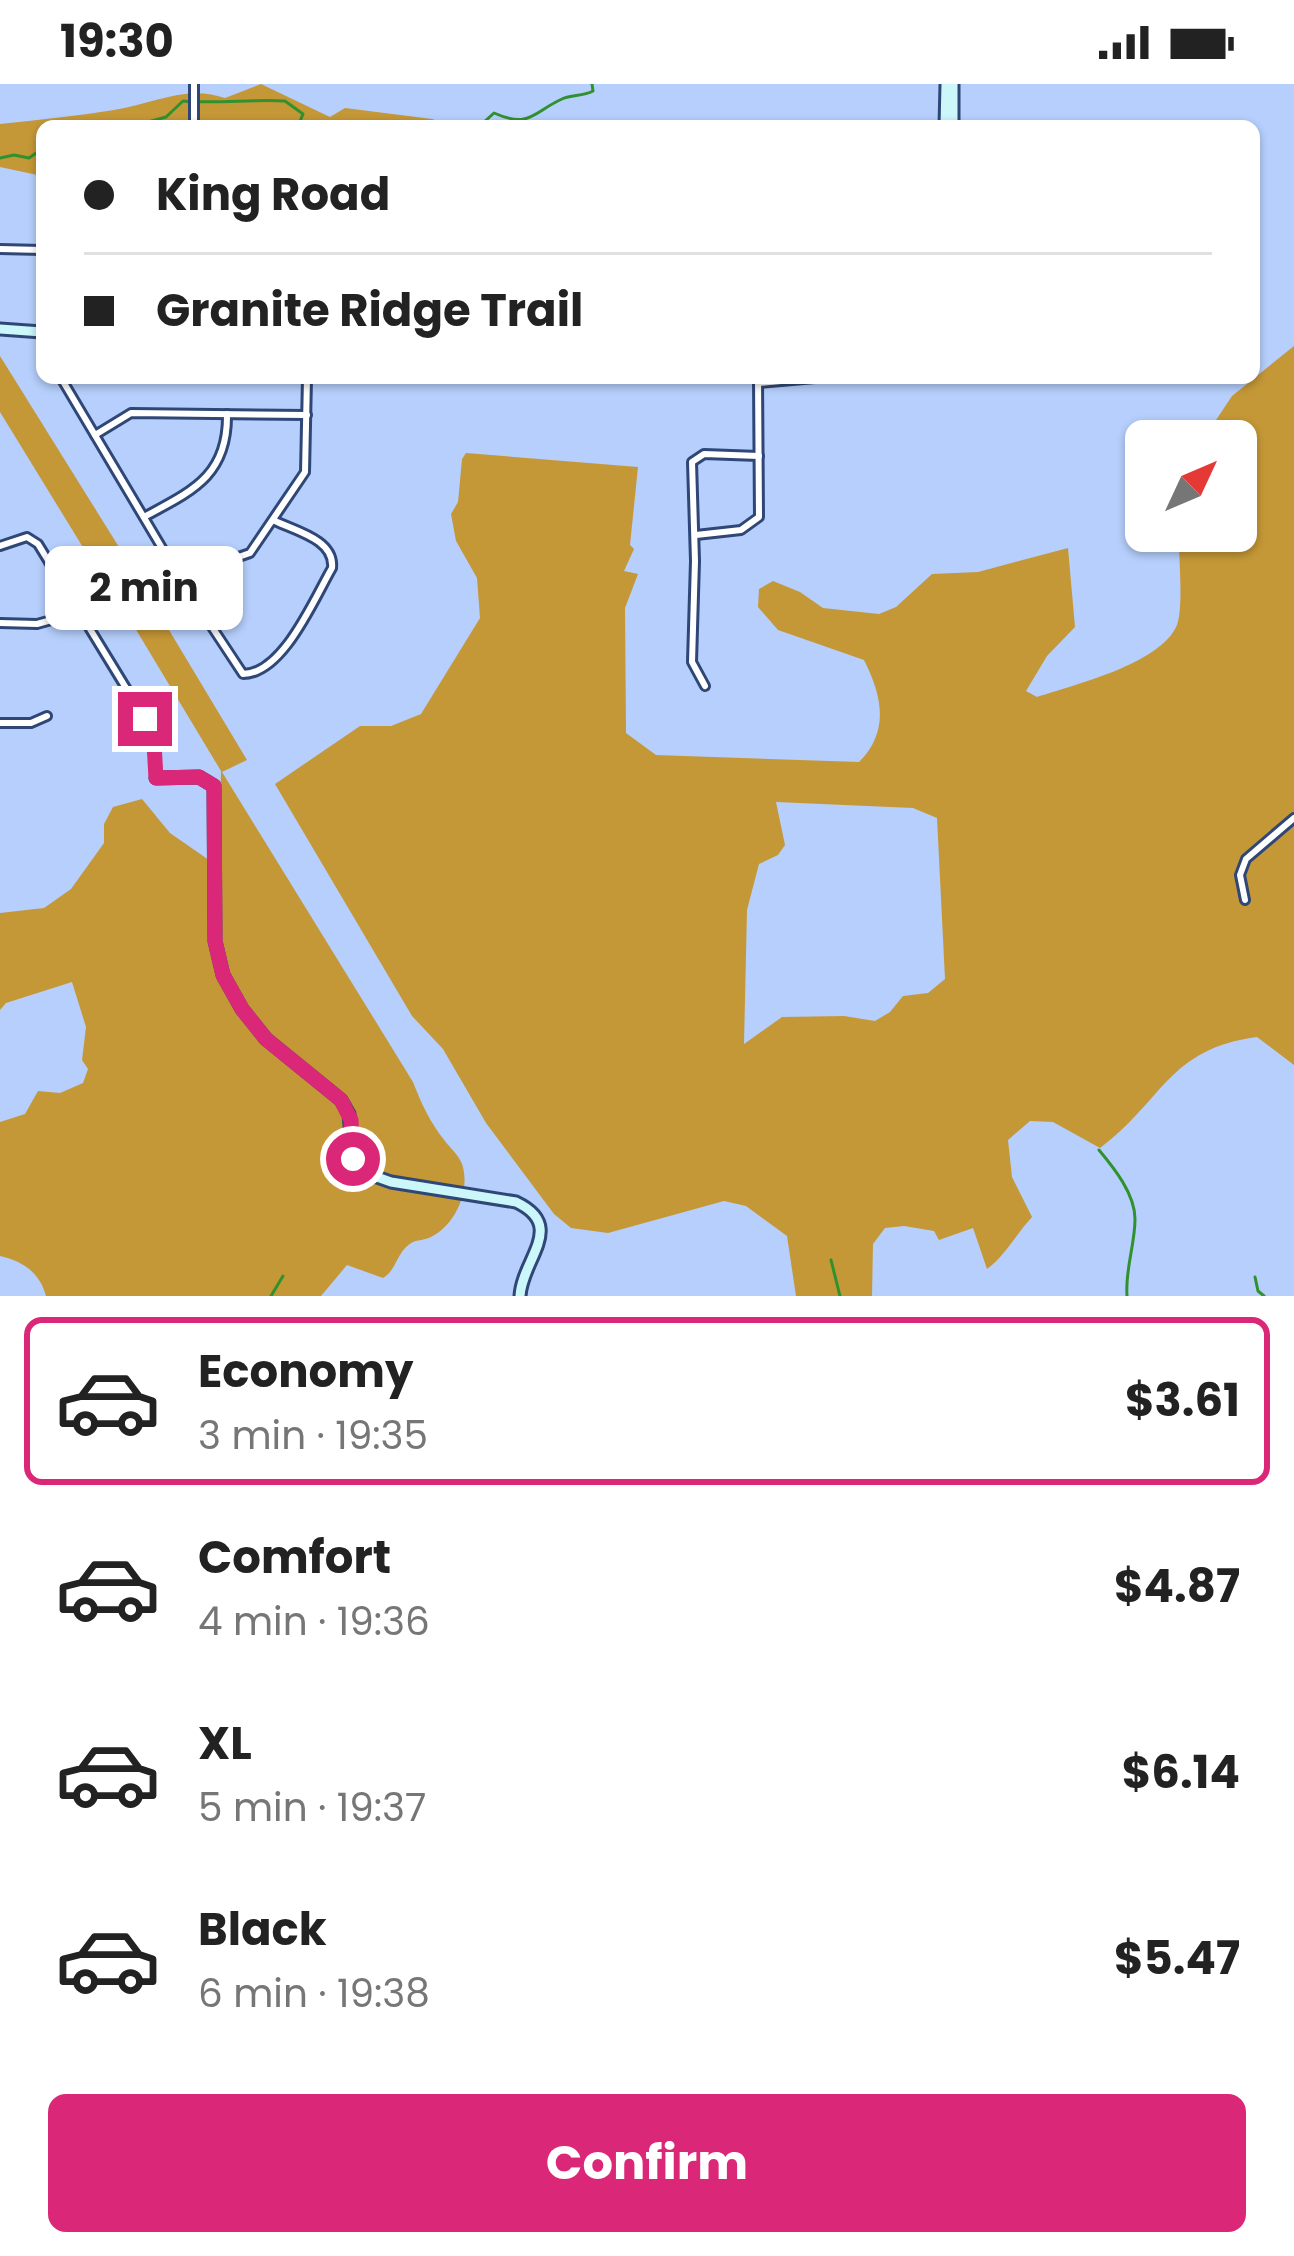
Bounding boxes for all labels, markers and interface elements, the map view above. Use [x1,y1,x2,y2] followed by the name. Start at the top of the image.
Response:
[60,10,174,73] text: 19:30
[156,163,390,226] text: King Road
[156,279,583,342] text: Granite Ridge Trail
[1125,420,1257,552] north arrow
[1125,420,1257,552] map controls
[46,545,244,629] callout: 2 min
[89,560,199,615] text: 2 min
[118,692,172,746] route end
[326,1132,380,1186] route start
[198,1340,413,1403] text: Economy
[54,1347,162,1455] icon: car
[1125,1369,1240,1432] text: $3.61
[198,1408,428,1463] text: 3 min · 19:35
[198,1526,391,1589] text: Comfort
[54,1533,162,1641] icon: car
[1114,1555,1240,1618] text: $4.87
[198,1594,430,1649] text: 4 min · 19:36
[198,1712,252,1775] text: XL
[54,1719,162,1827] icon: car
[1122,1741,1240,1804] text: $6.14
[198,1780,426,1835] text: 5 min · 19:37
[198,1898,327,1961] text: Black
[54,1905,162,2013] icon: car
[1114,1927,1240,1990] text: $5.47
[198,1966,430,2021] text: 6 min · 19:38
[48,2094,1246,2232] button: Confirm

